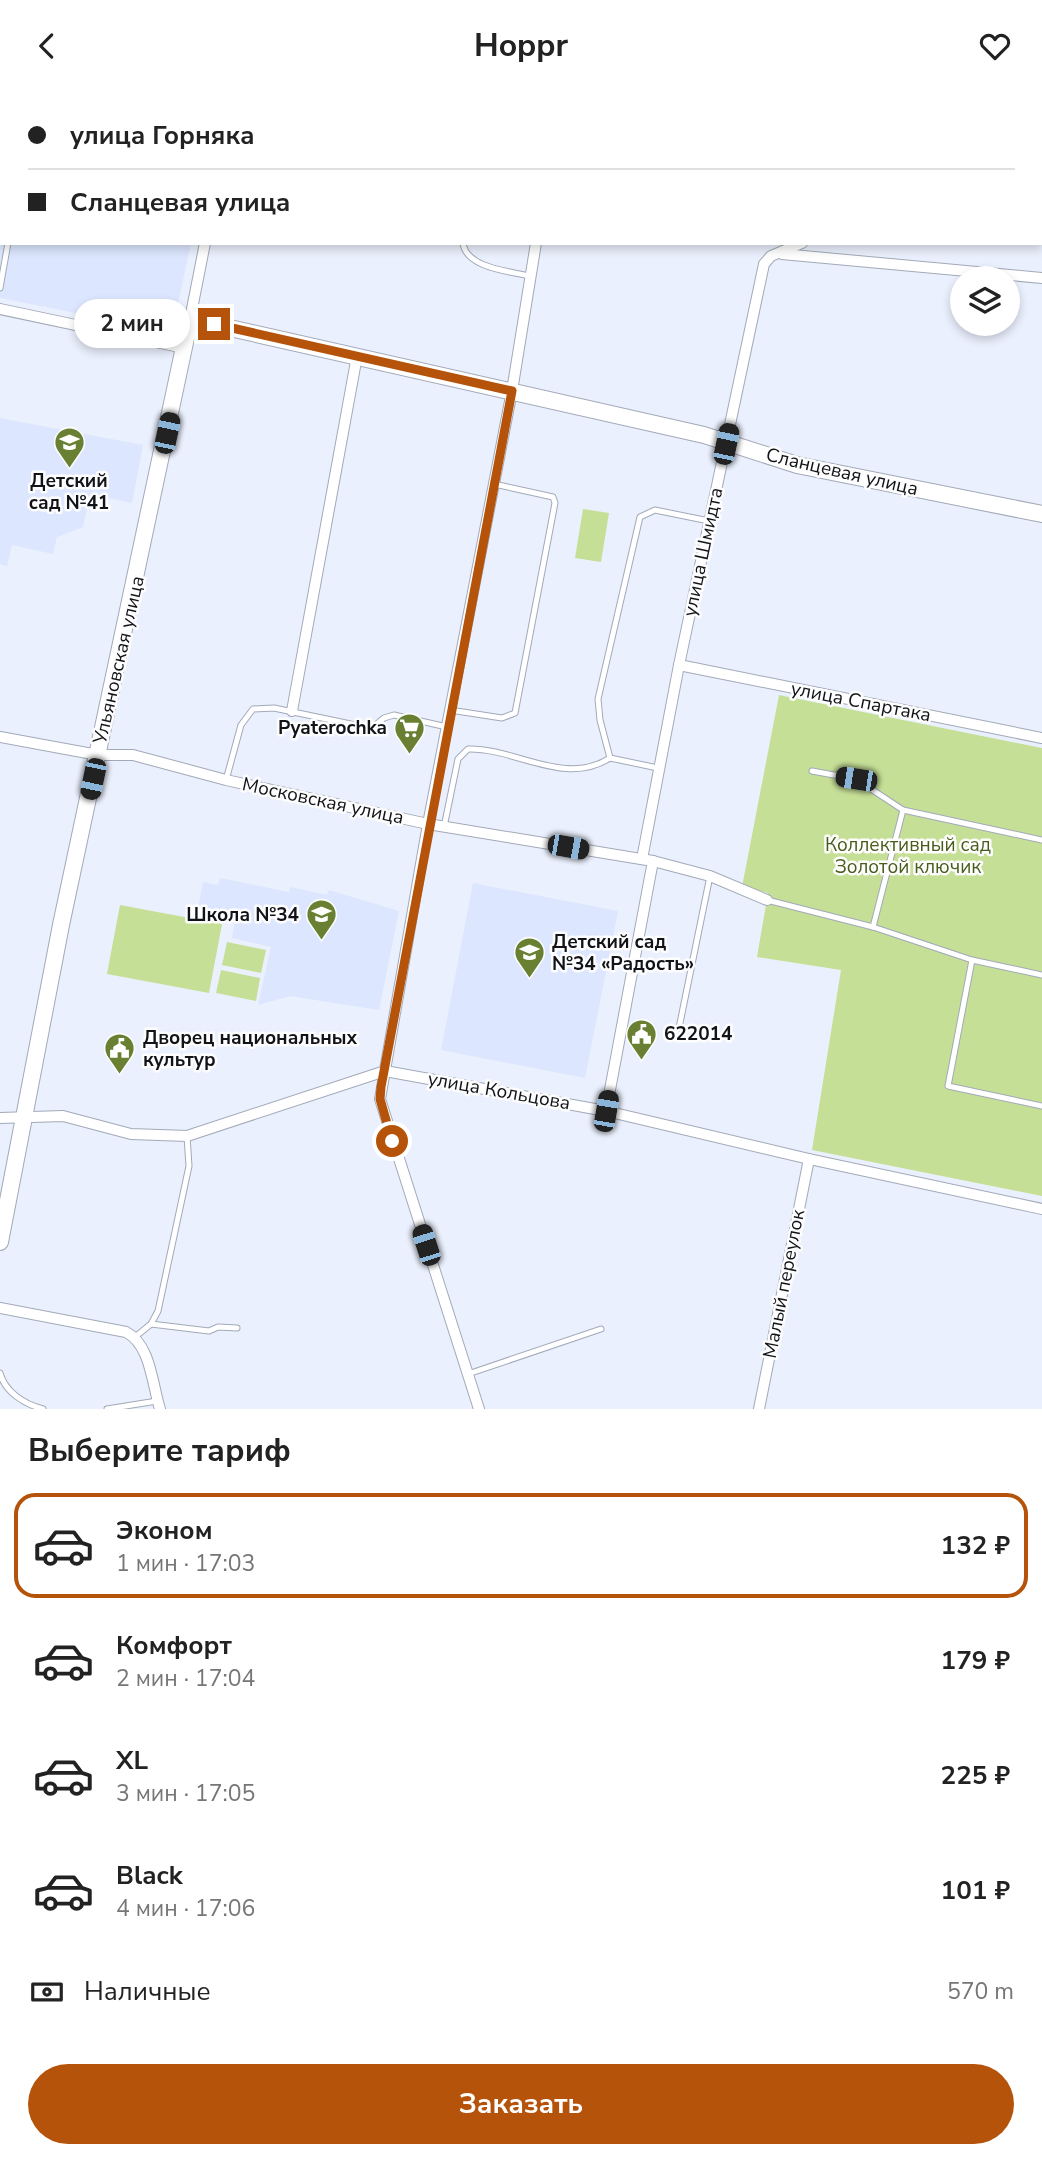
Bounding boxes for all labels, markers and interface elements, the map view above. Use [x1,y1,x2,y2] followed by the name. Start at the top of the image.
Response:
[474,24,568,67] text: Hoppr
[28,27,66,65] icon: back
[976,27,1014,65] icon: heart
[70,118,255,153] text: улица Горняка
[70,185,290,220] text: Сланцевая улица
[950,266,1020,336] map controls
[950,266,1020,336] button: layers
[74,299,190,349] callout: 2 мин
[100,308,164,339] text: 2 мин
[198,308,230,340] route end
[153,410,182,456] car
[712,421,741,467] car
[52,425,86,469] school or university icon: Детский сад №41
[763,442,921,502] street label: Сланцевая улица
[29,468,109,516] place label: Детский сад №41
[677,485,729,619] street label: улица Шмидта
[87,573,151,748] street label: Ульяновская улица
[789,676,933,728] street label: улица Спартака
[393,711,427,755] supermarket icon: Pyaterochka
[278,715,387,741] place label: Pyaterochka
[79,756,108,802] car
[834,765,879,793] car
[240,771,406,831] street label: Московская улица
[825,832,991,880] park label: Коллективный сад Золотой ключик
[546,833,591,861] car
[305,898,339,942] school or university icon: Школа №34
[186,902,299,928] place label: Школа №34
[552,929,694,977] place label: Детский сад №34 «Радость»
[512,936,546,980] school or university icon: Детский сад №34 «Радость»
[624,1017,658,1061] public building icon: 622014
[664,1021,732,1047] place label: 622014
[143,1025,357,1073] place label: Дворец национальных культур
[103,1032,137,1076] public building icon: Дворец национальных культур
[426,1066,572,1116] street label: улица Кольцова
[593,1088,620,1134] car
[376,1125,408,1157] route start
[757,1207,811,1361] street label: Малый переулок
[410,1222,443,1268] car
[28,1429,291,1472] text: Выберите тариф
[116,1513,213,1548] text: Эконом
[32,1514,95,1577] icon: car
[941,1528,1010,1563] text: 132 ₽
[116,1548,255,1579] text: 1 мин · 17:03
[116,1628,232,1663] text: Комфорт
[32,1629,95,1692] icon: car
[941,1643,1010,1678] text: 179 ₽
[116,1663,255,1694] text: 2 мин · 17:04
[116,1743,148,1778] text: XL
[32,1744,95,1807] icon: car
[941,1758,1010,1793] text: 225 ₽
[116,1778,255,1809] text: 3 мин · 17:05
[116,1858,183,1893] text: Black
[32,1859,95,1922] icon: car
[941,1873,1010,1908] text: 101 ₽
[116,1893,255,1924] text: 4 мин · 17:06
[28,1973,66,2011] icon: cash
[84,1974,211,2009] text: Наличные
[947,1976,1014,2007] text: 570 m
[28,2064,1014,2144] button: Заказать

